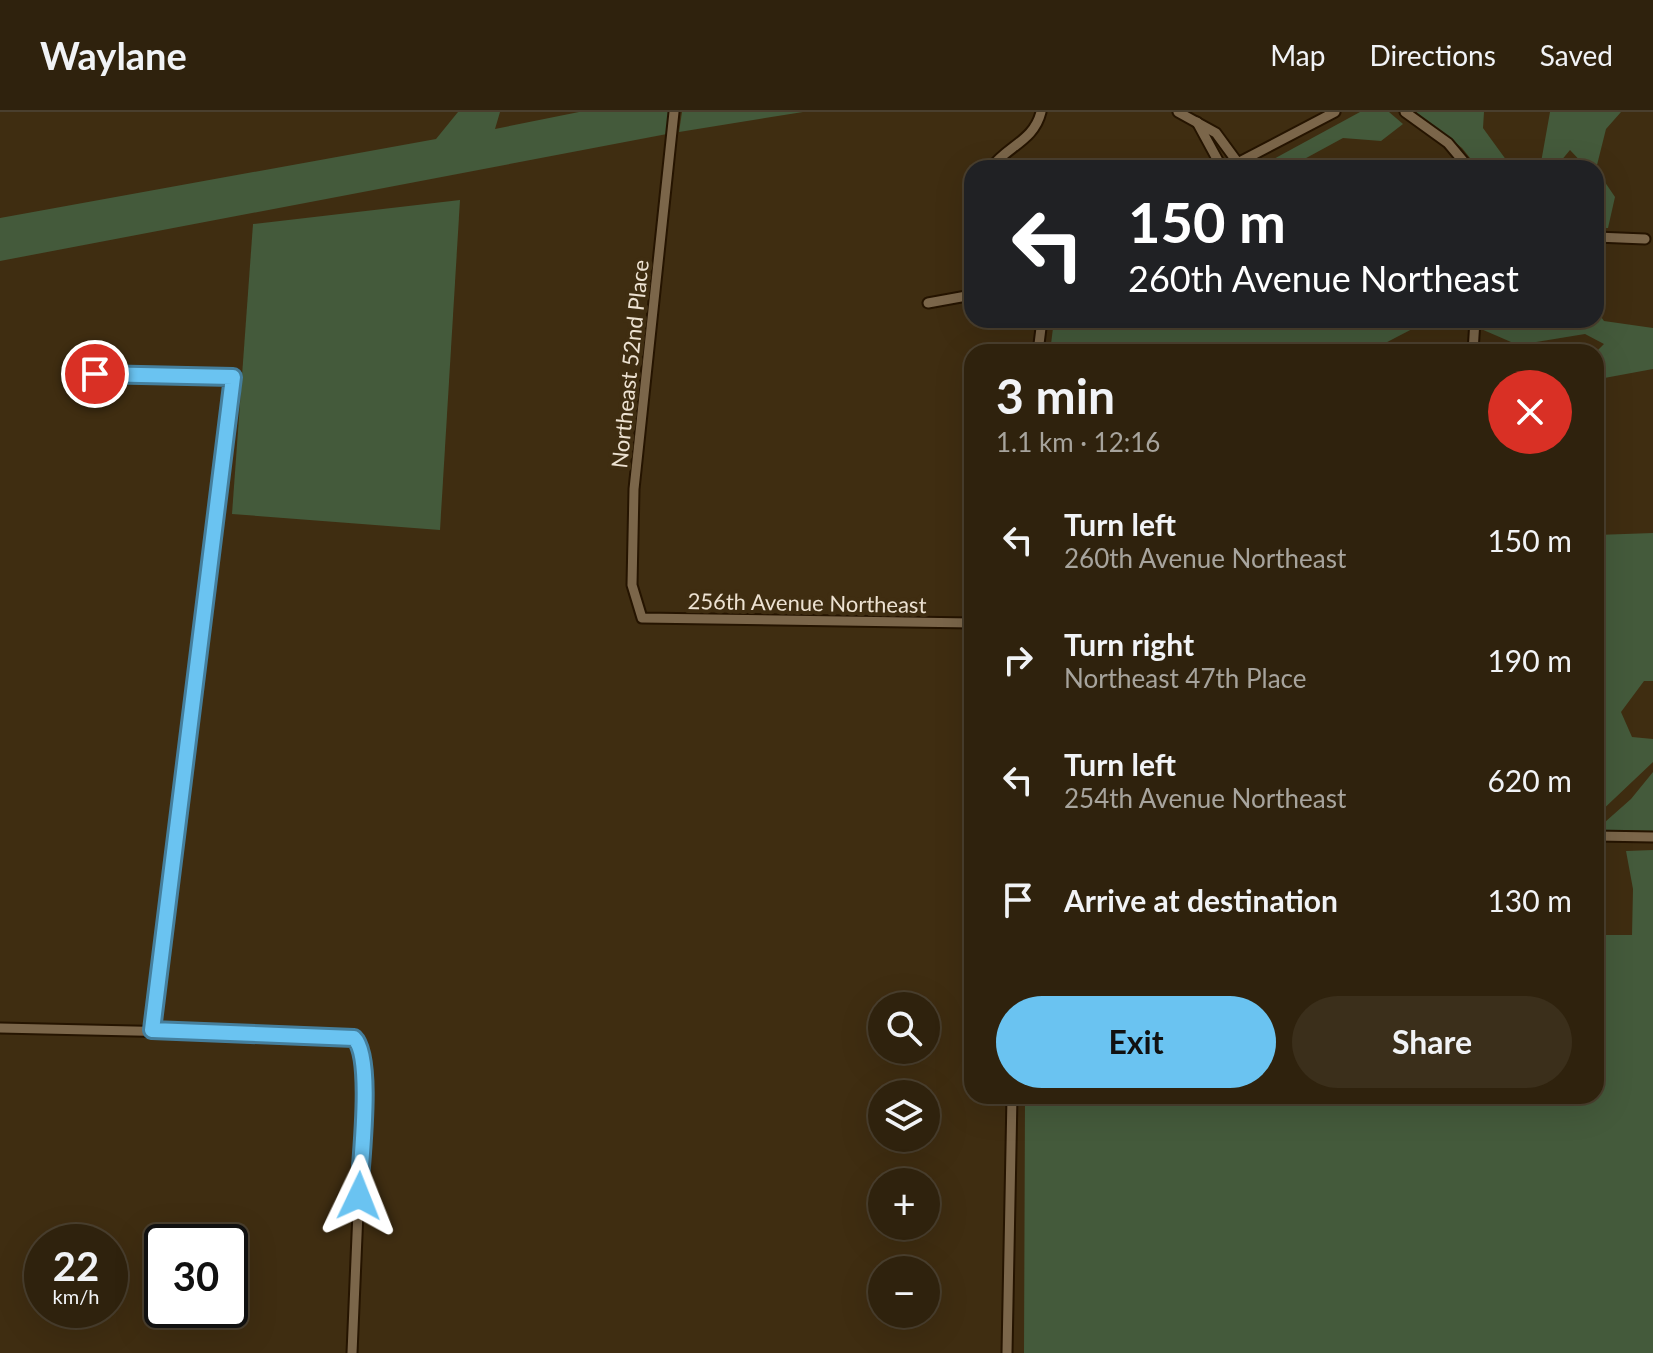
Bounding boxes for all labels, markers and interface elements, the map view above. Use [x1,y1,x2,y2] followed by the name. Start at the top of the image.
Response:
[40,32,187,78] text: Waylane
[1270,38,1325,72] text: Map
[1369,38,1496,72] text: Directions
[1540,38,1613,72] text: Saved
[1128,188,1286,255] text: 150 m
[996,192,1100,296] icon: left
[1128,256,1519,300] text: 260th Avenue Northeast
[605,258,654,470] street label: Northeast 52nd Place
[61,340,129,408] pin
[73,352,117,396] icon: arrive
[996,367,1115,424] text: 3 min
[1488,370,1572,454] button: close
[996,426,1160,458] text: 1.1 km · 12:16
[1064,506,1176,542] text: Turn left
[996,518,1040,562] icon: left
[1487,522,1572,558] text: 150 m
[1064,542,1346,574] text: 260th Avenue Northeast
[687,587,927,618] street label: 256th Avenue Northeast
[1064,626,1194,662] text: Turn right
[996,638,1040,682] icon: right
[1487,642,1572,678] text: 190 m
[1064,662,1307,694] text: Northeast 47th Place
[1064,746,1176,782] text: Turn left
[996,758,1040,802] icon: left
[1487,762,1572,798] text: 620 m
[1064,782,1346,814] text: 254th Avenue Northeast
[996,878,1040,922] icon: arrive
[1064,882,1338,918] text: Arrive at destination
[1487,882,1572,918] text: 130 m
[868,992,940,1328] map controls
[868,992,940,1064] button: search
[996,996,1276,1088] button: Exit
[1292,996,1572,1088] button: Share
[868,1080,940,1152] button: layers
[317,1154,401,1238] position arrow
[868,1168,940,1240] button: +
[144,1224,248,1328] speed limit sign: 30
[53,1242,99,1290] text: 22
[868,1256,940,1328] button: −
[53,1284,99,1308] text: km/h

